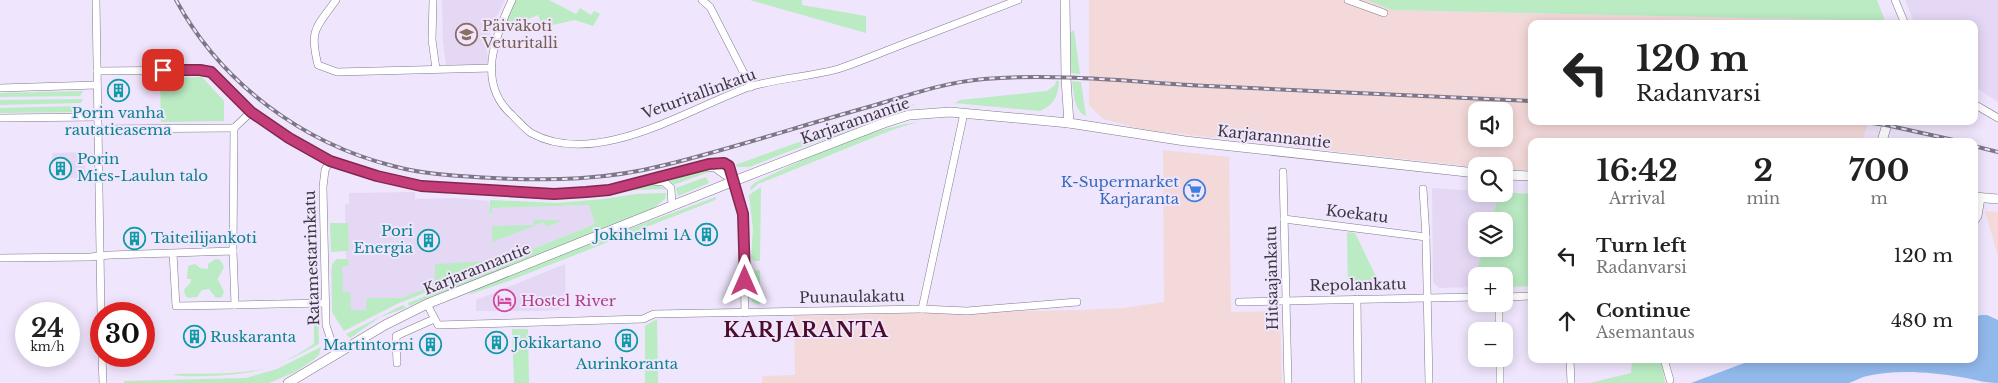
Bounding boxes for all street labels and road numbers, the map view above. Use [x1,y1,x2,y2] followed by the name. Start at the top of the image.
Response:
[638,64,758,123] street label: Veturitallinkatu
[798,93,912,148] street label: Karjarannantie
[1216,121,1332,152] street label: Karjarannantie
[300,190,323,326] street label: Ratamestarinkatu
[1325,200,1389,227] street label: Koekatu
[1261,226,1282,330] street label: Hitsaajankatu
[420,238,533,299] street label: Karjarannantie
[1309,274,1407,295] street label: Repolankatu
[799,286,905,307] street label: Puunaulakatu

